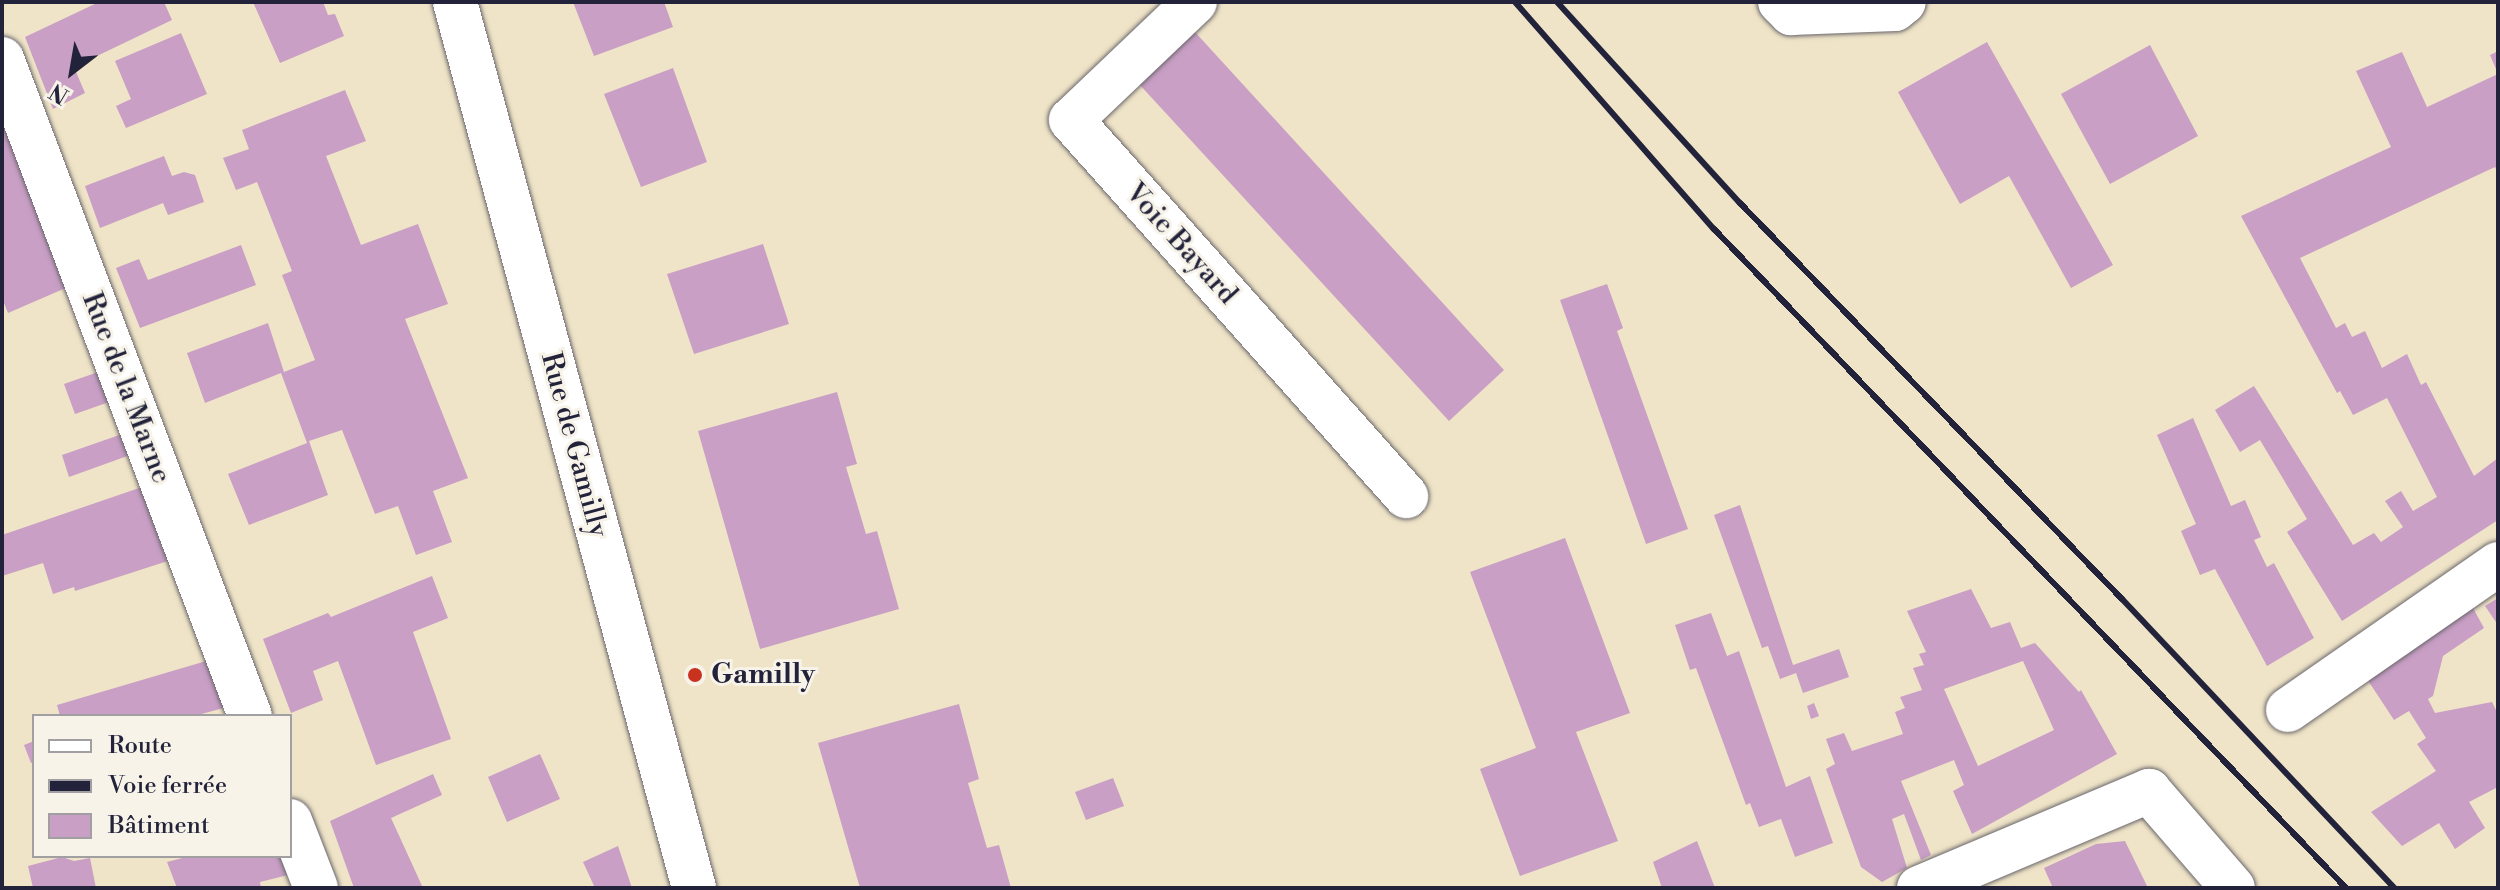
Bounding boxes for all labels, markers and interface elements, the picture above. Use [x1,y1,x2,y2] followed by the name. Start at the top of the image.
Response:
[32,32,112,112] north arrow
[45,77,74,109] text: N
[1118,176,1244,312] street label: Voie Bayard
[74,288,178,488] street label: Rue de la Marne
[533,349,615,541] street label: Rue de Gamilly
[711,658,815,692] place label: Gamilly
[686,666,704,684] marker: Gamilly
[32,714,292,858] legend
[108,731,172,761] text: Route
[108,771,227,801] text: Voie ferrée
[108,811,209,841] text: Bâtiment

